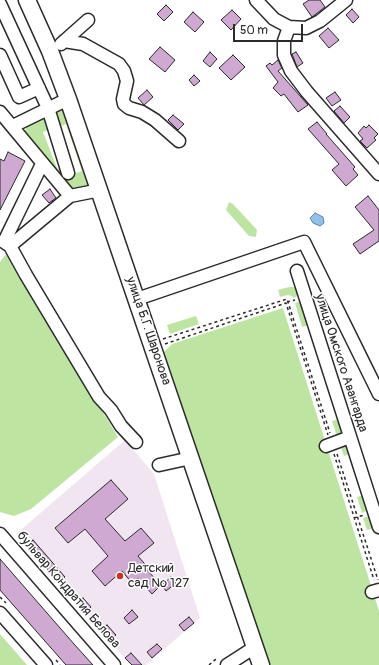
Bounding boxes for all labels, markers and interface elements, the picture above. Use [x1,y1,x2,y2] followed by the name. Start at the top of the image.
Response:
[235,16,305,42] scale bar
[240,23,268,38] text: 50 m
[122,275,174,387] street label: улица Б.Г. Шаронова
[311,292,371,434] street label: улица Омского Авангарда
[13,528,123,652] street label: бульвар Кондратия Белова
[128,561,189,592] place label: Детский сад № 127
[115,571,125,581] marker: Детский сад № 127

